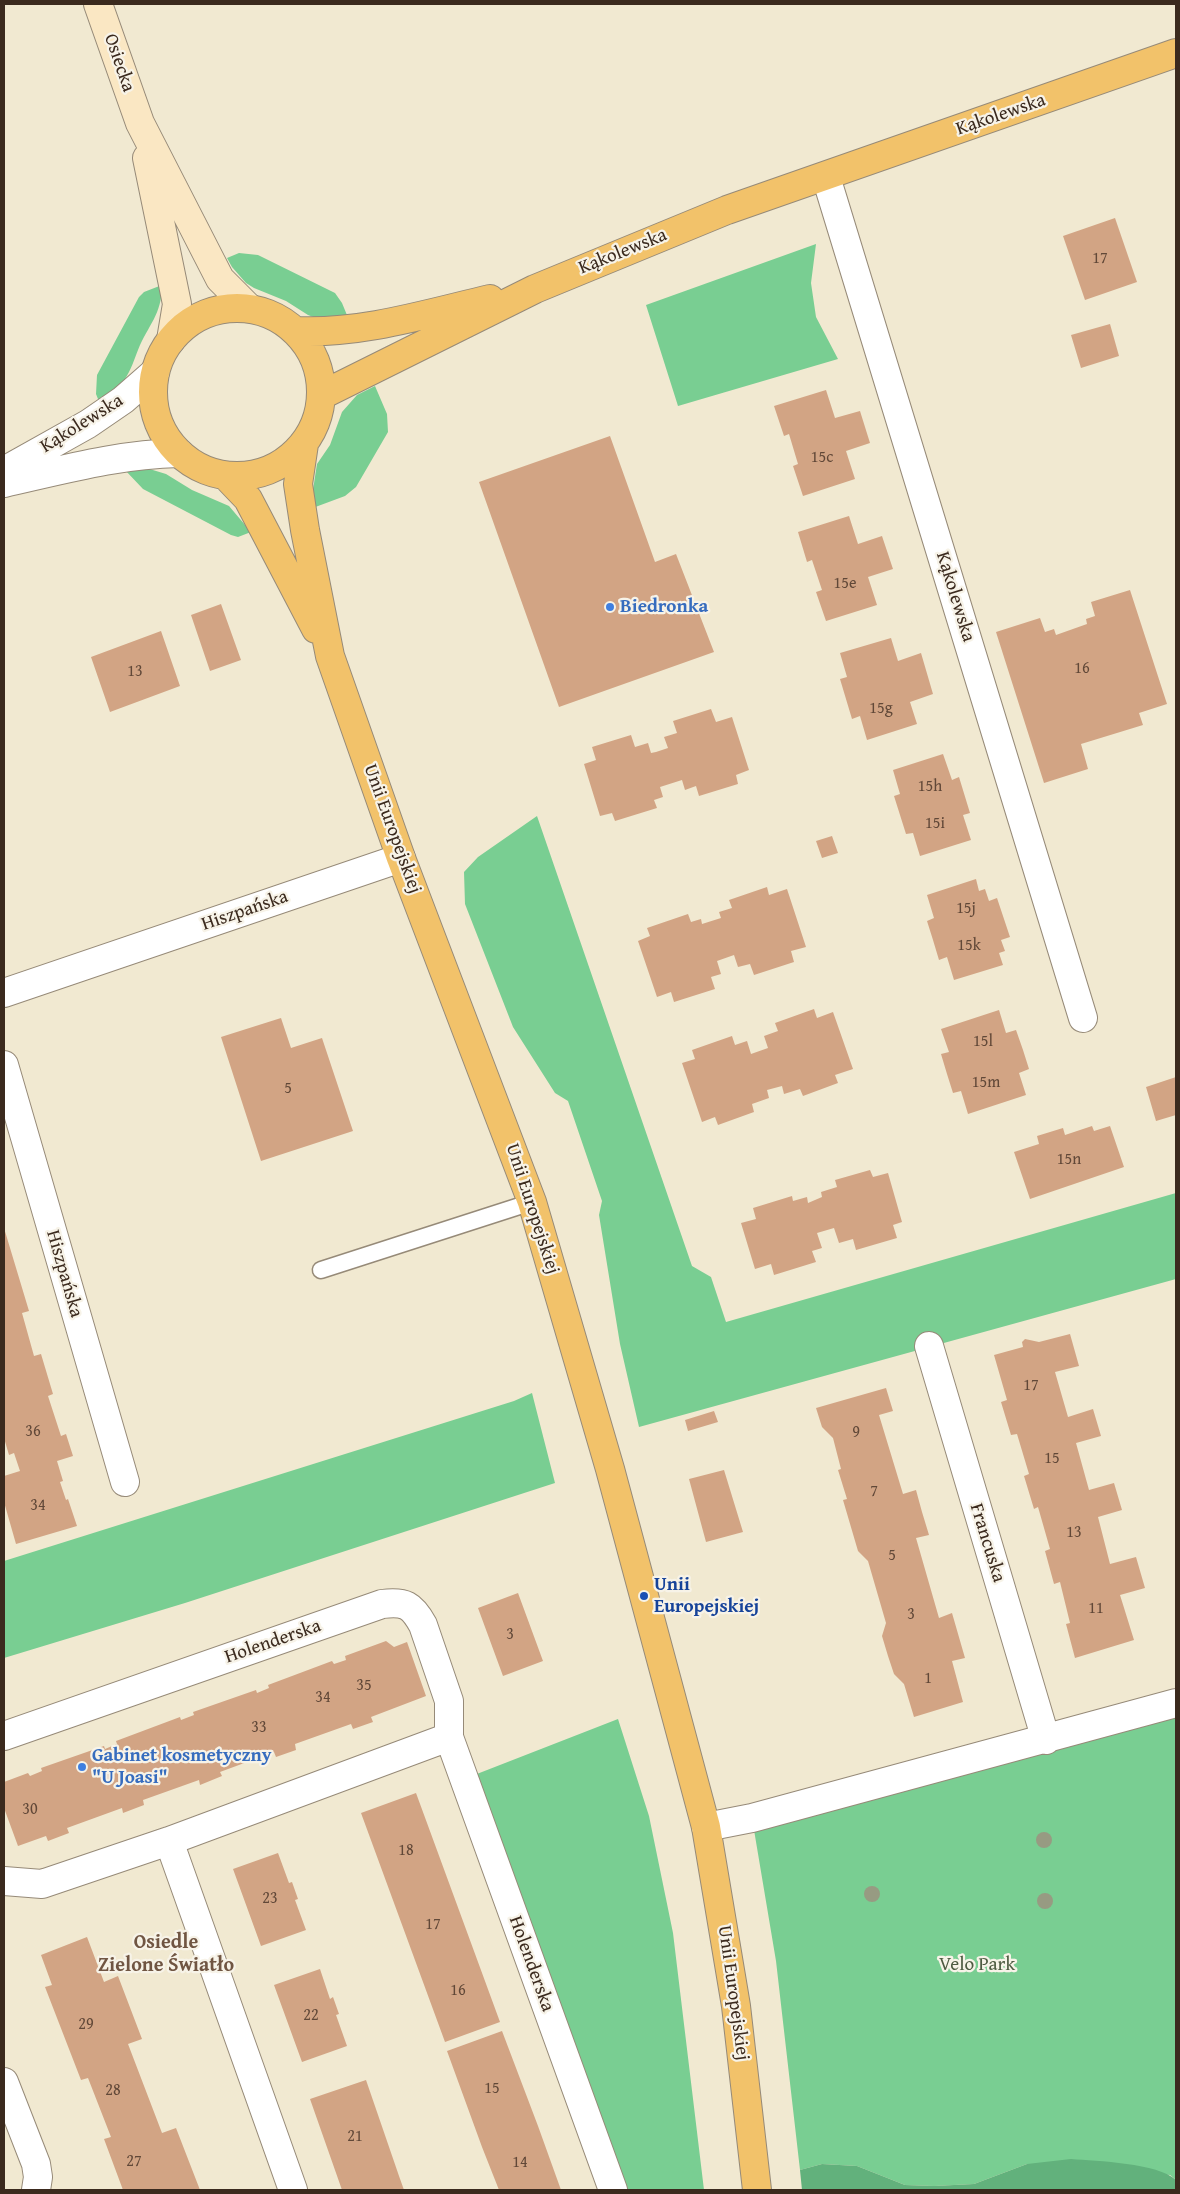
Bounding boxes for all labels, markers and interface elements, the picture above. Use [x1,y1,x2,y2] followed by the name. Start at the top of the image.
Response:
[98,31,140,95] street label: Osiecka
[953,89,1049,141] street label: Kąkolewska
[576,224,670,280] street label: Kąkolewska
[1092,249,1108,269] house number: 17
[36,390,128,458] street label: Kąkolewska
[811,448,833,468] house number: 15c
[930,549,980,645] street label: Kąkolewska
[834,574,856,594] house number: 15e
[620,596,708,618] place label: Biedronka
[604,601,616,613] marker: Biedronka
[1074,659,1090,679] house number: 16
[127,662,143,682] house number: 13
[869,699,893,719] house number: 15g
[358,761,426,897] street label: Unii Europejskiej
[918,777,942,797] house number: 15h
[925,814,945,834] house number: 15i
[199,886,291,936] street label: Hiszpańska
[956,899,976,919] house number: 15j
[957,936,981,956] house number: 15k
[973,1032,993,1052] house number: 15l
[972,1073,1000,1093] house number: 15m
[284,1079,292,1099] house number: 5
[500,1141,564,1277] street label: Unii Europejskiej
[1057,1150,1081,1170] house number: 15n
[41,1228,87,1320] street label: Hiszpańska
[1023,1376,1039,1396] house number: 17
[25,1422,41,1442] house number: 36
[852,1423,860,1443] house number: 9
[1044,1449,1060,1469] house number: 15
[870,1482,878,1502] house number: 7
[30,1496,46,1516] house number: 34
[964,1501,1010,1585] street label: Francuska
[1066,1523,1082,1543] house number: 13
[888,1546,896,1566] house number: 5
[654,1574,759,1618] place label: Unii Europejskiej
[638,1590,650,1602] marker: Unii Europejskiej
[1088,1599,1104,1619] house number: 11
[907,1605,915,1625] house number: 3
[222,1615,324,1669] street label: Holenderska
[506,1625,514,1645] house number: 3
[924,1669,932,1689] house number: 1
[356,1676,372,1696] house number: 35
[315,1688,331,1708] house number: 34
[251,1718,267,1738] house number: 33
[92,1745,272,1789] place label: Gabinet kosmetyczny "U Joasi"
[76,1761,88,1773] marker: Gabinet kosmetyczny "U Joasi"
[22,1800,38,1820] house number: 30
[398,1841,414,1861] house number: 18
[262,1889,278,1909] house number: 23
[503,1913,559,2015] street label: Holenderska
[425,1915,441,1935] house number: 17
[712,1924,754,2062] street label: Unii Europejskiej
[98,1931,234,1978] district label: Osiedle Zielone Światło
[939,1954,1015,1976] park label: Velo Park
[450,1981,466,2001] house number: 16
[303,2006,319,2026] house number: 22
[78,2015,94,2035] house number: 29
[484,2079,500,2099] house number: 15
[105,2081,121,2101] house number: 28
[347,2127,363,2147] house number: 21
[126,2152,142,2172] house number: 27
[512,2153,528,2173] house number: 14

